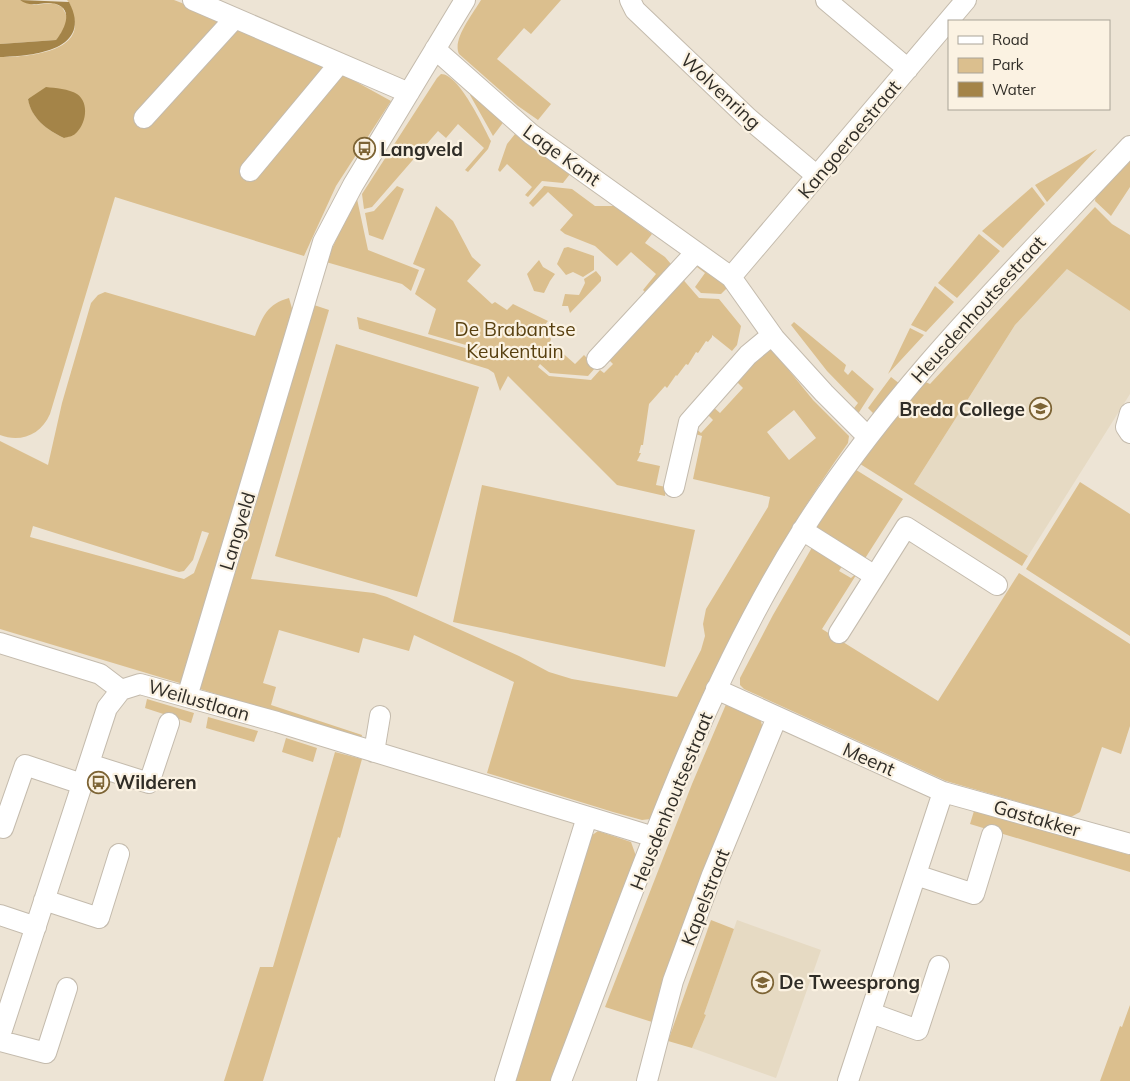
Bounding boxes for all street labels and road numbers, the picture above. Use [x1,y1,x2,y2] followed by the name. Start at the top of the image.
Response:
[676,48,766,134] street label: Wolvenring
[792,75,906,203] street label: Kangoeroestraat
[519,119,606,191] street label: Lage Kant
[906,230,1051,388] street label: Heusdenhoutsestraat
[214,489,260,573] street label: Langveld
[145,674,253,726] street label: Weilustlaan
[624,708,718,893] street label: Heusdenhoutsestraat
[839,737,899,781] street label: Meent
[991,794,1083,842] street label: Gastakker
[676,845,735,949] street label: Kapelstraat

